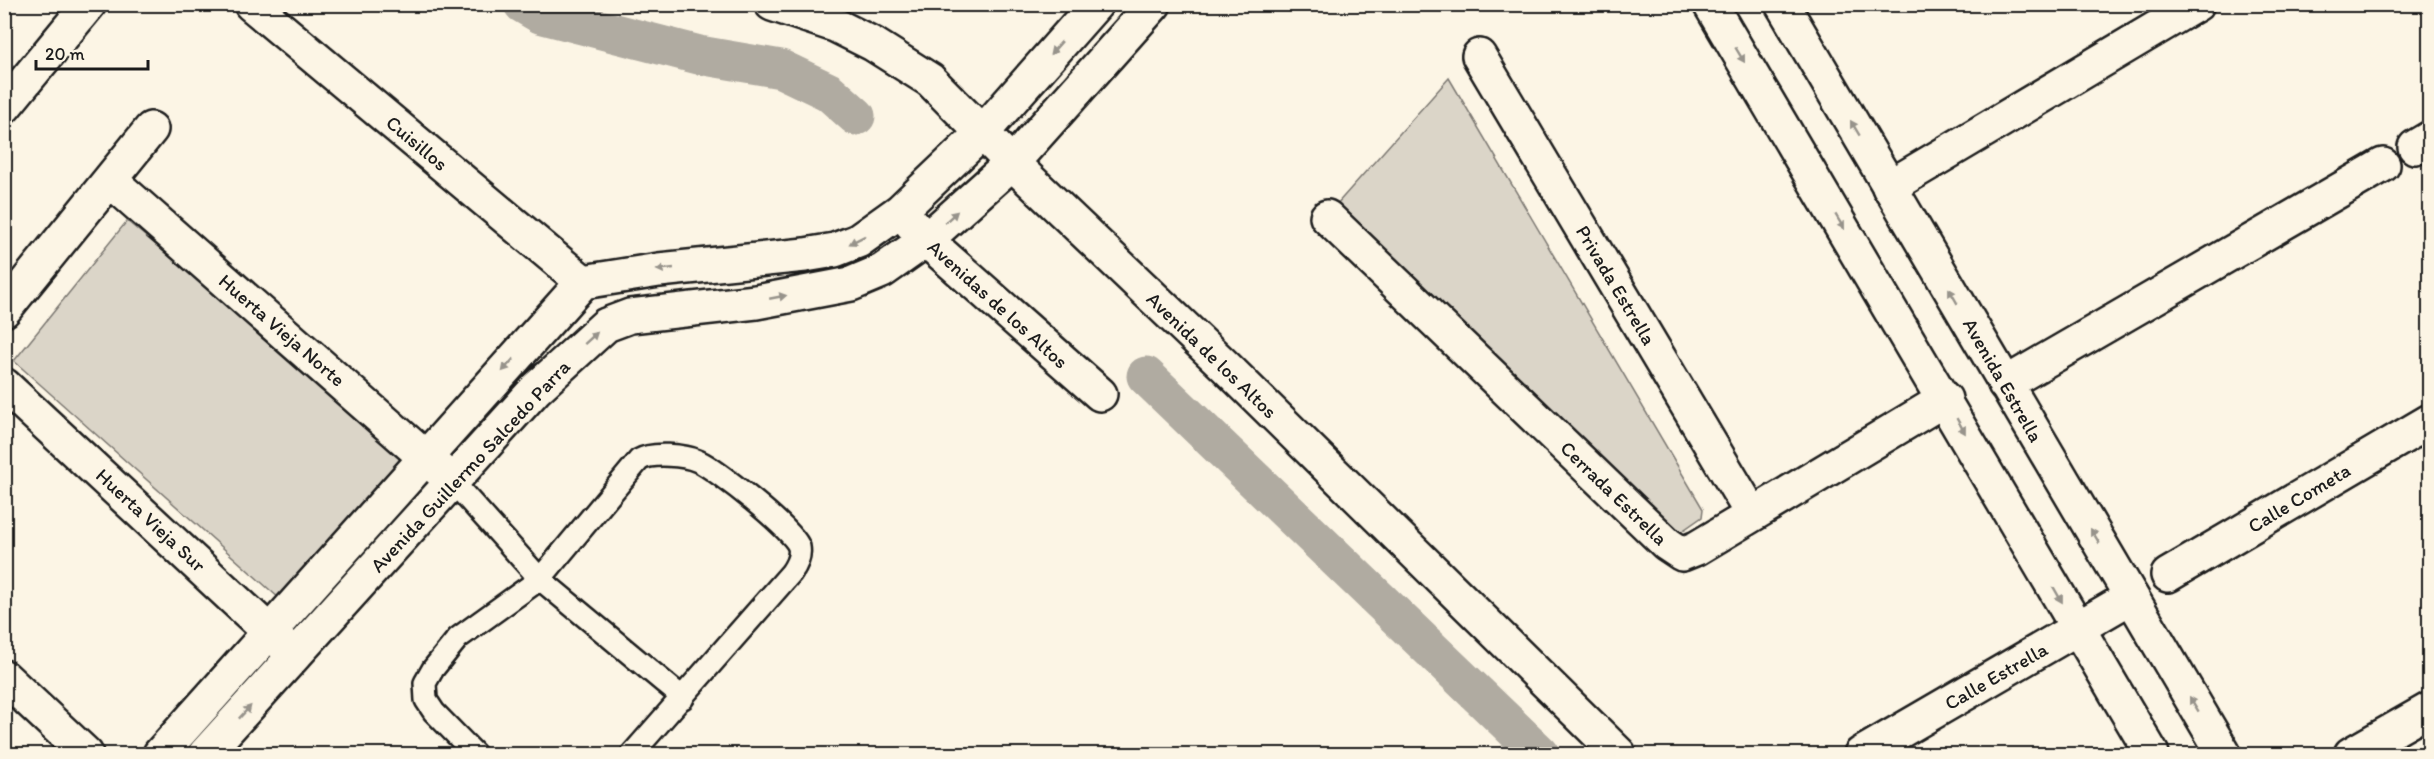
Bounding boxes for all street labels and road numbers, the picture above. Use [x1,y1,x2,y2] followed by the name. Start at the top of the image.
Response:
[381,110,453,176] street label: Cuisillos
[1571,221,1661,349] street label: Privada Estrella
[923,235,1073,373] street label: Avenidas de los Altos
[214,269,350,391] street label: Huerta Vieja Norte
[1142,287,1282,423] street label: Avenida de los Altos
[1958,314,2048,446] street label: Avenida Estrella
[365,354,575,577] street label: Avenida Guillermo Salcedo Parra
[1555,436,1673,550] street label: Cerrada Estrella
[2243,458,2355,538] street label: Calle Cometa
[91,463,211,577] street label: Huerta Vieja Sur
[1940,637,2052,715] street label: Calle Estrella

